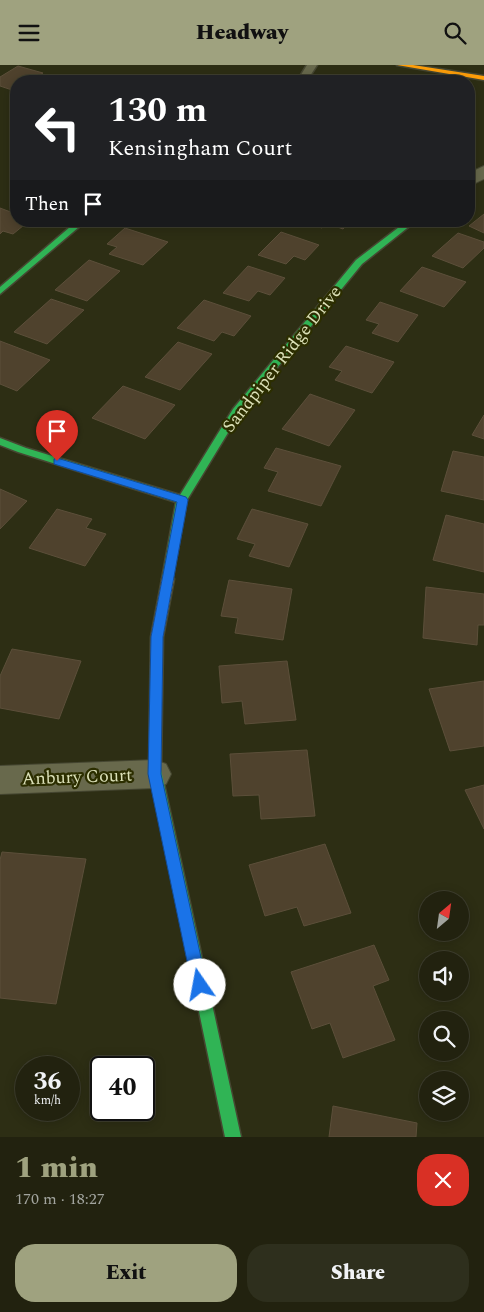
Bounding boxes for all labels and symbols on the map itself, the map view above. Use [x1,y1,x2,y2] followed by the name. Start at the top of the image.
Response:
[216,280,348,438] street label: Sandpiper Ridge Drive
[36,410,78,461] pin
[21,762,133,792] street label: Anbury Court
[419,891,469,941] north arrow
[173,958,225,1010] position arrow
[90,1056,155,1121] speed limit sign: 40

